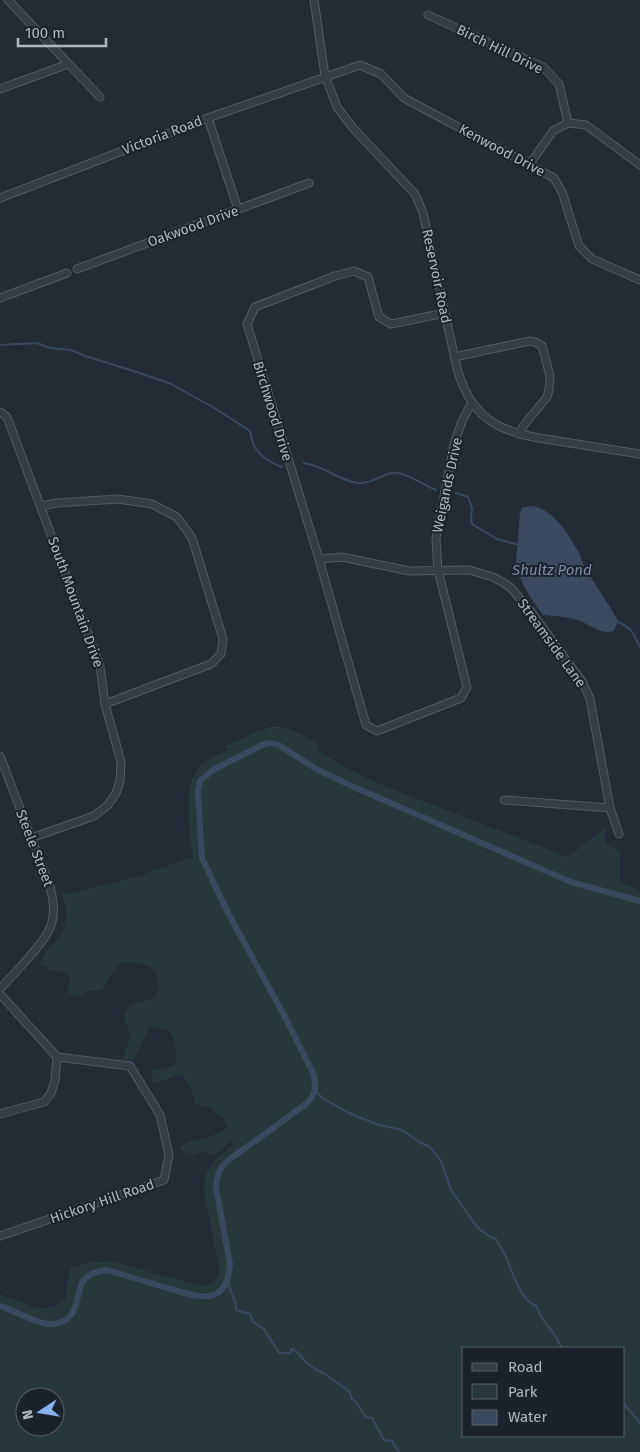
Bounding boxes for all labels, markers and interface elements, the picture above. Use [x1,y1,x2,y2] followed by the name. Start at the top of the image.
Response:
[18,15,105,47] scale bar
[454,21,546,78] street label: Birch Hill Drive
[25,24,65,42] text: 100 m
[120,112,205,159] street label: Victoria Road
[456,121,548,180] street label: Kenwood Drive
[145,202,241,251] street label: Oakwood Drive
[418,227,455,325] street label: Reservoir Road
[249,359,296,463] street label: Birchwood Drive
[429,436,466,534] street label: Weigands Drive
[44,535,107,670] street label: South Mountain Drive
[511,561,592,579] water label: Shultz Pond
[514,596,589,691] street label: Streamside Lane
[12,807,57,890] street label: Steele Street
[48,1176,156,1227] street label: Hickory Hill Road
[462,1347,625,1437] legend
[508,1358,543,1376] text: Road
[508,1383,538,1401] text: Park
[15,1387,65,1437] north arrow
[18,1408,37,1421] text: N
[508,1408,547,1426] text: Water

